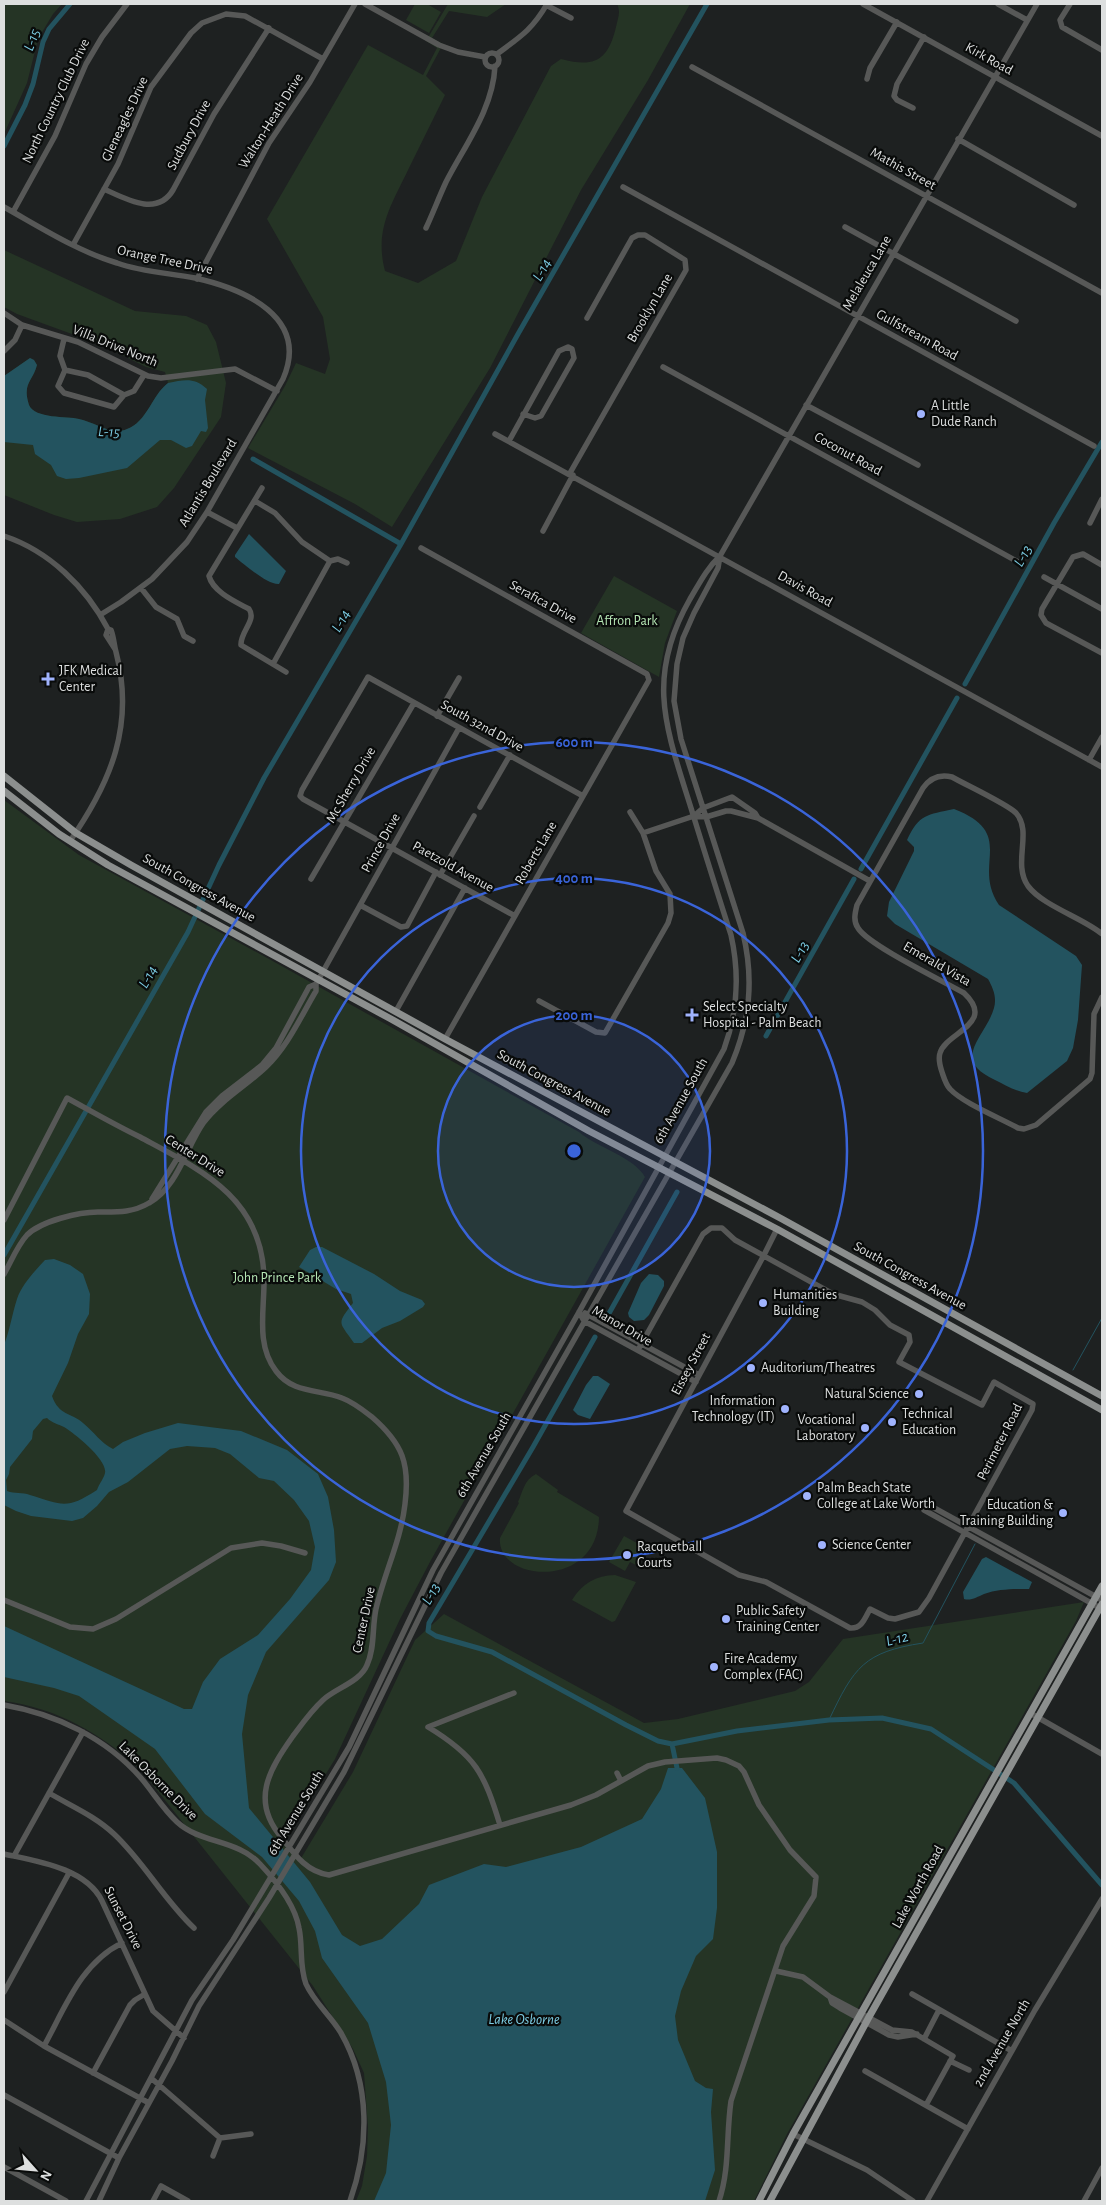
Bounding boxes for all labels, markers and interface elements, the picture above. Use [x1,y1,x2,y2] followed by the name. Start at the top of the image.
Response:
[21,26,43,53] water label: L-15
[20,37,92,165] street label: North Country Club Drive
[963,40,1015,78] street label: Kirk Road
[236,71,306,171] street label: Walton-Heath Drive
[99,75,151,163] street label: Gleneagles Drive
[165,98,213,172] street label: Sudbury Drive
[868,145,939,193] street label: Mathis Street
[840,233,894,313] street label: Melaleuca Lane
[116,243,214,277] street label: Orange Tree Drive
[530,256,554,284] water label: L-14
[625,271,675,345] street label: Brooklyn Lane
[874,307,960,363] street label: Gulfstream Road
[70,323,160,369] street label: Villa Drive North
[931,399,997,429] place label: A Little Dude Ranch
[915,408,927,420] marker: A Little Dude Ranch
[98,424,121,440] water label: L-15
[812,430,884,478] street label: Coconut Road
[176,437,240,529] street label: Atlantis Boulevard
[1011,543,1035,569] water label: L-13
[775,568,835,610] street label: Davis Road
[507,578,579,626] street label: Serafica Drive
[329,607,353,635] water label: L-14
[596,614,658,628] park label: Affron Park
[59,664,122,694] place label: JFK Medical Center
[41,672,55,686] marker: JFK Medical Center
[438,697,526,755] street label: South 32nd Drive
[555,735,593,750] text: 600 m
[324,745,378,825] street label: Mc Sherry Drive
[359,811,403,875] street label: Prince Drive
[512,819,560,887] street label: Roberts Lane
[410,839,496,895] street label: Paetzold Avenue
[140,851,258,925] street label: South Congress Avenue
[555,871,593,886] text: 400 m
[788,939,812,965] water label: L-13
[901,939,974,989] street label: Emerald Vista
[136,963,160,991] water label: L-14
[703,1000,821,1030] place label: Select Specialty Hospital - Palm Beach
[555,1008,593,1023] text: 200 m
[685,1008,699,1022] marker: Select Specialty Hospital - Palm Beach
[495,1047,613,1119] street label: South Congress Avenue
[652,1056,710,1146] street label: 6th Avenue South
[163,1132,227,1180] street label: Center Drive
[565,1142,583,1160] centre of rings
[851,1239,969,1313] street label: South Congress Avenue
[233,1271,322,1285] park label: John Prince Park
[773,1288,837,1318] place label: Humanities Building
[757,1297,769,1309] marker: Humanities Building
[589,1303,655,1349] street label: Manor Drive
[669,1330,713,1397] street label: Eissey Street
[761,1361,875,1375] place label: Auditorium/Theatres
[745,1362,757,1374] marker: Auditorium/Theatres
[825,1387,909,1401] place label: Natural Science
[913,1388,925,1400] marker: Natural Science
[692,1394,775,1424] place label: Information Technology (IT)
[975,1401,1025,1483] street label: Perimeter Road
[779,1403,791,1415] marker: Information Technology (IT)
[902,1407,956,1437] place label: Technical Education
[454,1410,514,1500] street label: 6th Avenue South
[796,1413,855,1443] place label: Vocational Laboratory
[886,1416,898,1428] marker: Technical Education
[859,1422,871,1434] marker: Vocational Laboratory
[817,1481,935,1511] place label: Palm Beach State College at Lake Worth
[801,1490,813,1502] marker: Palm Beach State College at Lake Worth
[960,1498,1053,1528] place label: Education & Training Building
[1057,1507,1069,1519] marker: Education & Training Building
[832,1538,911,1552] place label: Science Center
[816,1539,828,1551] marker: Science Center
[637,1540,702,1570] place label: Racquetball Courts
[621,1549,633,1561] marker: Racquetball Courts
[419,1581,443,1607] water label: L-13
[350,1586,378,1654] street label: Center Drive
[736,1604,820,1634] place label: Public Safety Training Center
[720,1613,732,1625] marker: Public Safety Training Center
[884,1629,910,1649] water label: L-12
[724,1652,804,1682] place label: Fire Academy Complex (FAC)
[708,1661,720,1673] marker: Fire Academy Complex (FAC)
[116,1739,200,1823] street label: Lake Osborne Drive
[265,1768,327,1858] street label: 6th Avenue South
[890,1843,946,1931] street label: Lake Worth Road
[101,1884,145,1952] street label: Sunset Drive
[971,1997,1033,2089] street label: 2nd Avenue North
[488,2012,560,2027] water label: Lake Osborne
[10,2145,60,2195] north arrow
[37,2168,54,2183] text: N

